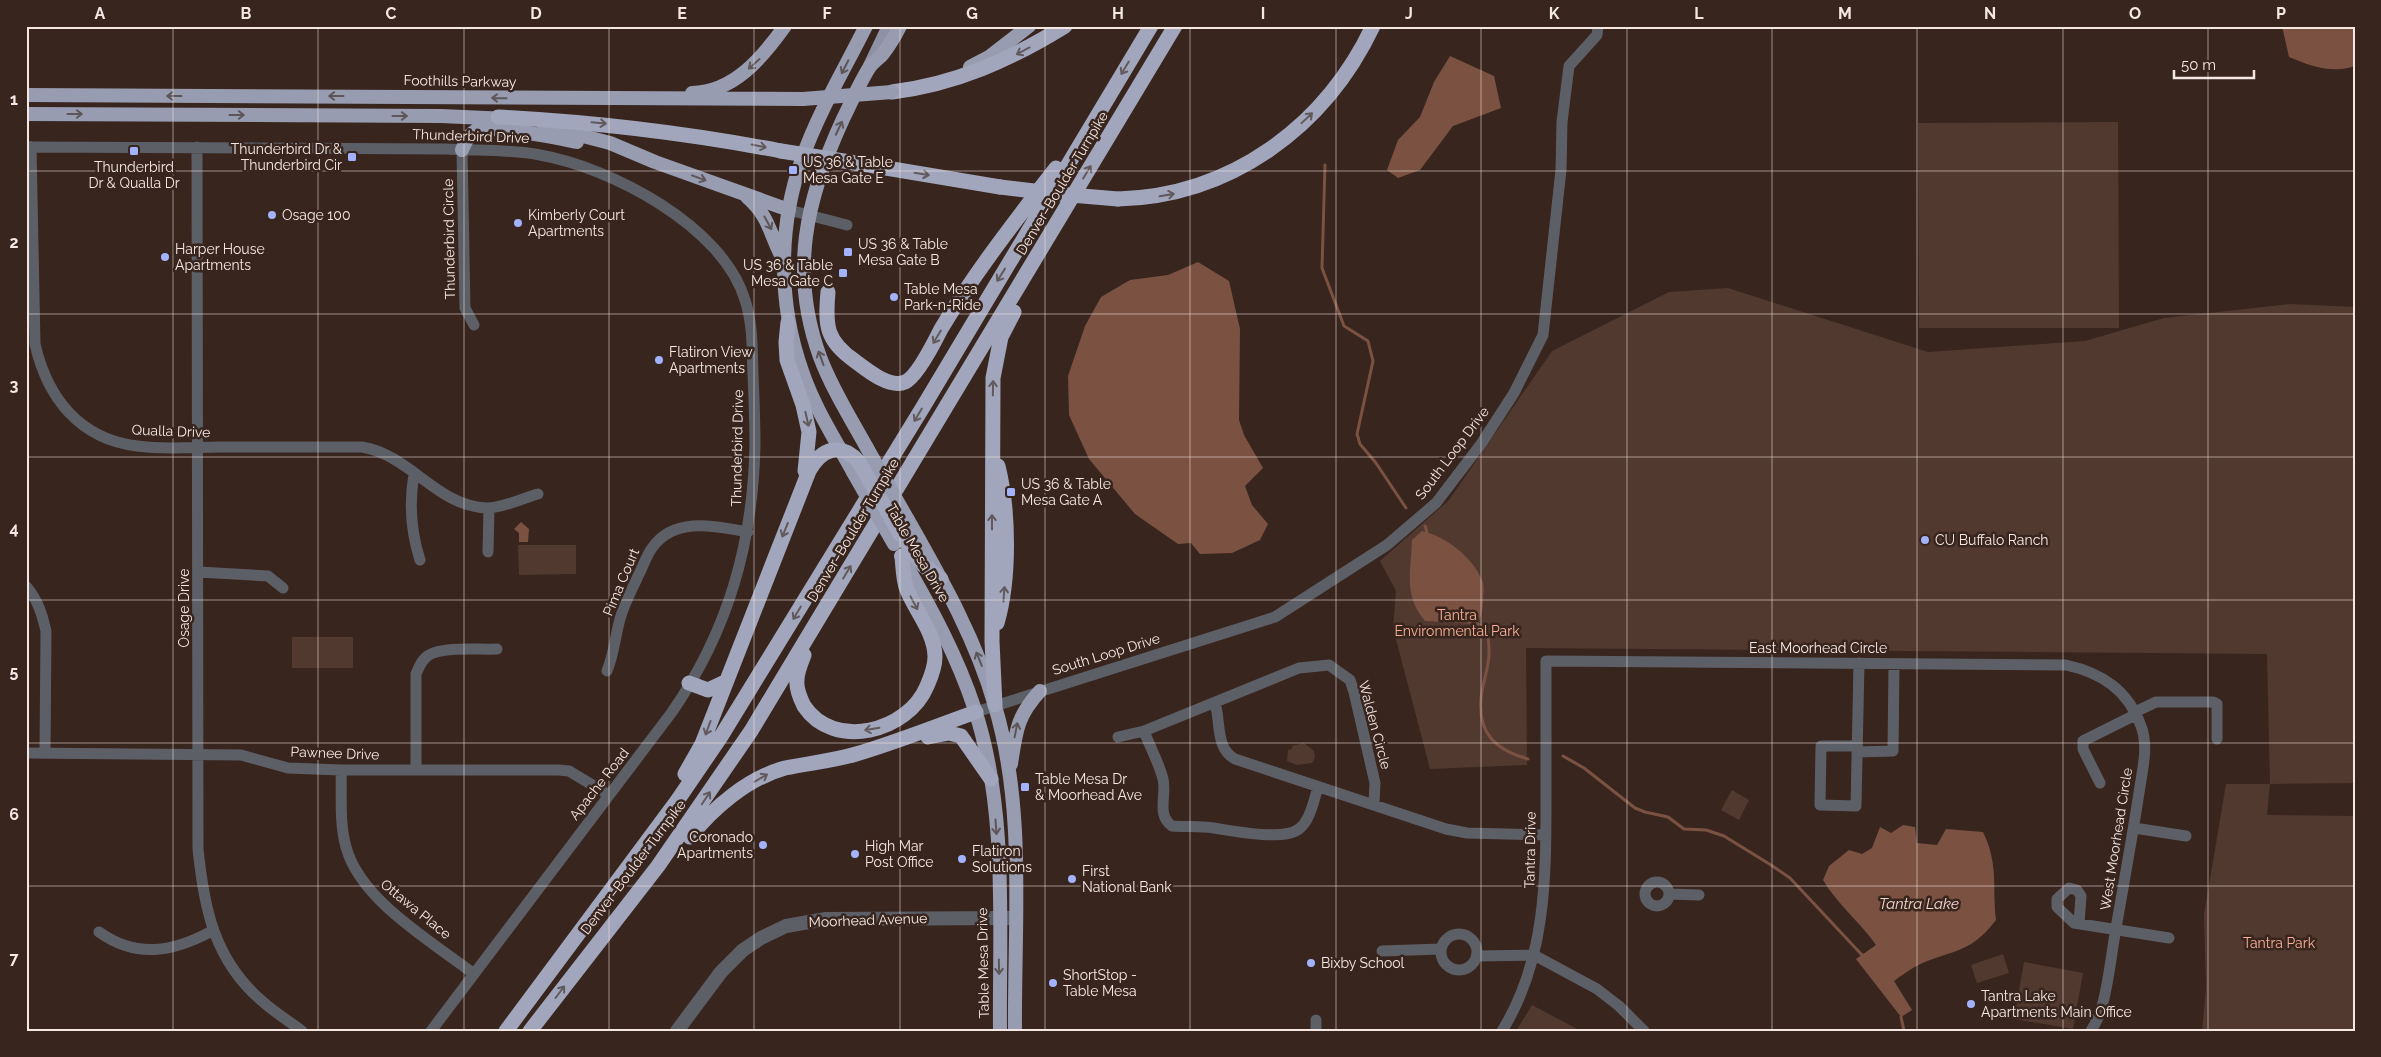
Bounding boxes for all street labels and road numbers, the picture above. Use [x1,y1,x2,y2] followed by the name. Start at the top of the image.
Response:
[403,72,517,90] street label: Foothills Parkway
[1013,109,1111,257] street label: Denver–Boulder Turnpike
[412,126,530,146] street label: Thunderbird Drive
[440,178,458,300] street label: Thunderbird Circle
[728,389,746,507] street label: Thunderbird Drive
[1412,404,1492,502] street label: South Loop Drive
[131,422,211,440] street label: Qualla Drive
[804,456,902,604] street label: Denver–Boulder Turnpike
[883,501,953,605] street label: Table Mesa Drive
[600,546,642,618] street label: Pima Court
[176,569,192,647] street label: Osage Drive
[1050,630,1162,678] street label: South Loop Drive
[1749,640,1887,656] street label: East Moorhead Circle
[1355,679,1395,771] street label: Walden Circle
[290,743,380,763] street label: Pawnee Drive
[566,745,632,823] street label: Apache Road
[2097,767,2135,911] street label: West Moorhead Circle
[577,797,689,937] street label: Denver–Boulder Turnpike
[1521,811,1539,889] street label: Tantra Drive
[378,876,454,942] street label: Ottawa Place
[974,908,992,1018] street label: Table Mesa Drive
[808,910,928,930] street label: Moorhead Avenue

